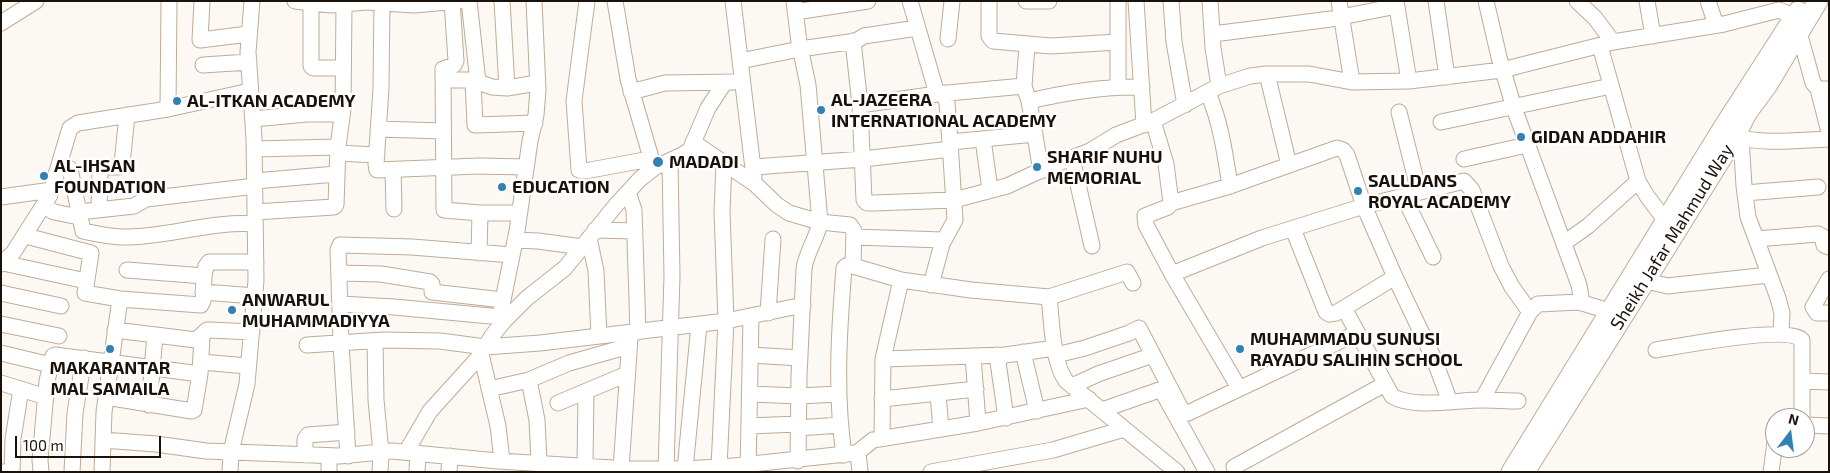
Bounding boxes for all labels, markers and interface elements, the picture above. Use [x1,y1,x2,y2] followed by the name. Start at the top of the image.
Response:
[831,89,1057,132] place label: AL-JAZEERA INTERNATIONAL ACADEMY
[187,90,356,112] place label: AL-ITKAN ACADEMY
[171,95,183,107] marker: AL-ITKAN ACADEMY
[815,104,827,116] marker: AL-JAZEERA INTERNATIONAL ACADEMY
[1531,126,1666,148] place label: GIDAN ADDAHIR
[1515,131,1527,143] marker: GIDAN ADDAHIR
[1606,140,1738,334] street label: Sheikh Jafar Mahmud Way
[1047,146,1163,188] place label: SHARIF NUHU MEMORIAL
[669,151,739,173] place label: MADADI
[54,155,166,198] place label: AL-IHSAN FOUNDATION
[651,155,665,169] marker: MADADI
[1031,161,1043,173] marker: SHARIF NUHU MEMORIAL
[38,170,50,182] marker: AL-IHSAN FOUNDATION
[1368,170,1511,212] place label: SALLDANS ROYAL ACADEMY
[512,176,610,198] place label: EDUCATION
[496,181,508,193] marker: EDUCATION
[1352,185,1364,197] marker: SALLDANS ROYAL ACADEMY
[242,289,390,332] place label: ANWARUL MUHAMMADIYYA
[226,304,238,316] marker: ANWARUL MUHAMMADIYYA
[1250,328,1462,370] place label: MUHAMMADU SUNUSI RAYADU SALIHIN SCHOOL
[104,343,116,355] marker: MAKARANTAR MAL SAMAILA
[1234,343,1246,355] marker: MUHAMMADU SUNUSI RAYADU SALIHIN SCHOOL
[50,357,170,399] place label: MAKARANTAR MAL SAMAILA
[1765,408,1815,458] north arrow
[1787,409,1801,429] text: N
[18,426,164,458] scale bar
[23,436,64,454] text: 100 m

